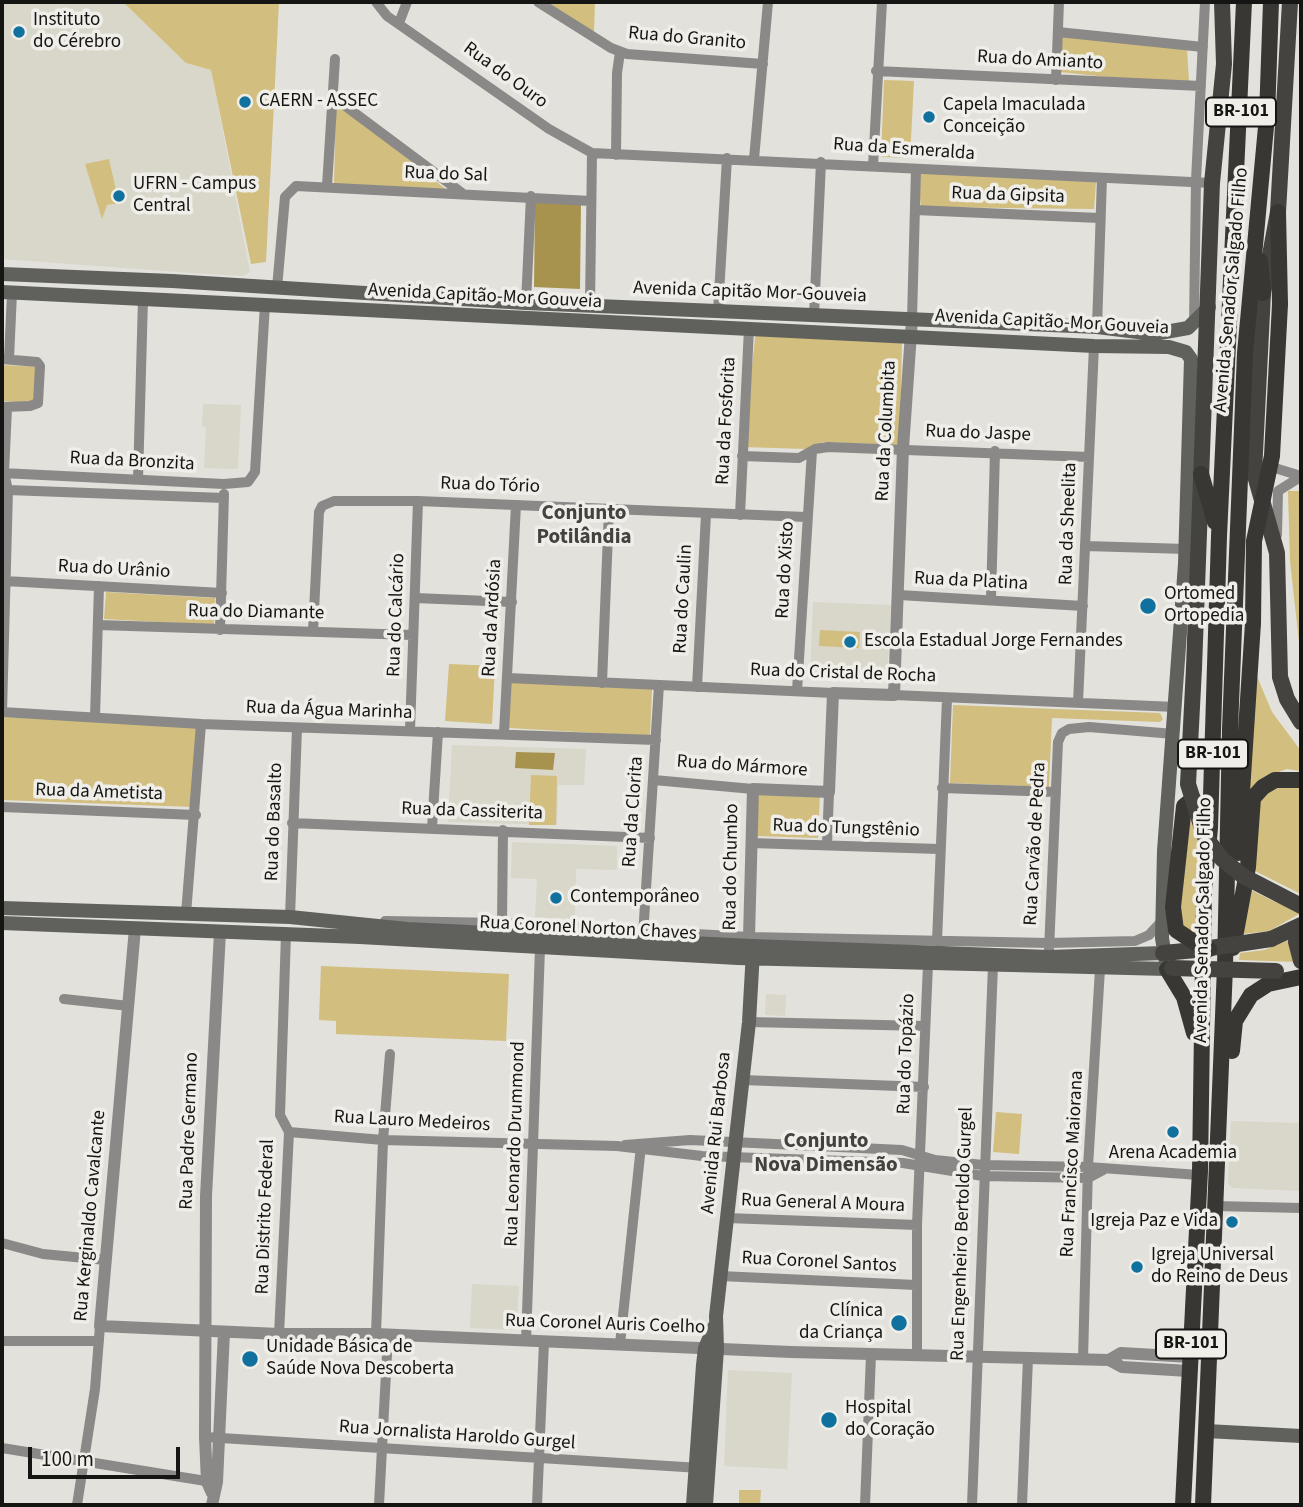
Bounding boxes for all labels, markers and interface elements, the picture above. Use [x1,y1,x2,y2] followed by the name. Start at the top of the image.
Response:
[33,10,121,54] place label: Instituto do Cérebro
[627,22,747,56] street label: Rua do Granito
[11,24,27,40] marker: Instituto do Cérebro
[458,38,552,114] street label: Rua do Ouro
[976,46,1104,76] street label: Rua do Amianto
[259,91,378,113] place label: CAERN - ASSEC
[237,94,253,110] marker: CAERN - ASSEC
[943,95,1085,139] place label: Capela Imaculada Conceição
[1206,98,1276,127] road number: BR-101
[921,109,937,125] marker: Capela Imaculada Conceição
[832,134,976,166] street label: Rua da Esmeralda
[404,162,488,188] street label: Rua do Sal
[1210,167,1254,413] street label: Avenida Senador Salgado Filho
[133,174,256,218] place label: UFRN - Campus Central
[951,183,1065,209] street label: Rua da Gipsita
[111,188,127,204] marker: UFRN - Campus Central
[633,278,867,308] street label: Avenida Capitão Mor-Gouveia
[367,279,603,315] street label: Avenida Capitão-Mor Gouveia
[934,305,1170,341] street label: Avenida Capitão-Mor Gouveia
[712,356,742,486] street label: Rua da Fosforita
[872,360,902,502] street label: Rua da Columbita
[925,421,1031,447] street label: Rua do Jaspe
[69,447,195,477] street label: Rua da Bronzita
[1055,462,1083,586] street label: Rua da Sheelita
[440,473,540,499] street label: Rua do Tório
[537,501,631,551] district label: Conjunto Potilândia
[772,521,800,619] street label: Rua do Xisto
[670,544,698,654] street label: Rua do Caulin
[383,553,411,677] street label: Rua do Calcário
[57,556,171,584] street label: Rua do Urânio
[479,558,507,678] street label: Rua da Ardósia
[913,568,1029,596] street label: Rua da Platina
[1164,584,1244,628] place label: Ortomed Ortopedia
[1138,596,1158,616] marker: Ortomed Ortopedia
[188,600,324,626] street label: Rua do Diamante
[864,631,1123,653] place label: Escola Estadual Jorge Fernandes
[842,634,858,650] marker: Escola Estadual Jorge Fernandes
[749,659,937,689] street label: Rua do Cristal de Rocha
[245,697,413,725] street label: Rua da Água Marinha
[1178,740,1248,768] road number: BR-101
[676,751,808,783] street label: Rua do Mármore
[619,756,649,868] street label: Rua da Clorita
[262,762,288,882] street label: Rua do Basalto
[1020,762,1052,926] street label: Rua Carvão de Pedra
[35,779,163,807] street label: Rua da Ametista
[1190,797,1218,1043] street label: Avenida Senador Salgado Filho
[401,798,543,826] street label: Rua da Cassiterita
[719,803,745,931] street label: Rua do Chumbo
[772,815,920,843] street label: Rua do Tungstênio
[570,887,700,909] place label: Contemporâneo
[548,890,564,906] marker: Contemporâneo
[479,912,697,946] street label: Rua Coronel Norton Chaves
[893,993,921,1115] street label: Rua do Topázio
[501,1041,531,1247] street label: Rua Leonardo Drummond
[697,1051,737,1215] street label: Avenida Rui Barbosa
[176,1052,204,1210] street label: Rua Padre Germano
[1057,1070,1089,1258] street label: Rua Francisco Maiorana
[333,1107,491,1137] street label: Rua Lauro Medeiros
[947,1107,979,1361] street label: Rua Engenheiro Bertoldo Gurgel
[70,1109,112,1323] street label: Rua Kerginaldo Cavalcante
[1165,1124,1181,1140] marker: Arena Academia
[754,1129,898,1179] district label: Conjunto Nova Dimensão
[252,1139,280,1295] street label: Rua Distrito Federal
[1109,1143,1237,1165] place label: Arena Academia
[741,1190,905,1218] street label: Rua General A Moura
[1090,1211,1218,1233] place label: Igreja Paz e Vida
[1224,1214,1240,1230] marker: Igreja Paz e Vida
[1151,1245,1288,1289] place label: Igreja Universal do Reino de Deus
[741,1248,897,1278] street label: Rua Coronel Santos
[1129,1259,1145,1275] marker: Igreja Universal do Reino de Deus
[799,1301,883,1345] place label: Clínica da Criança
[504,1310,706,1340] street label: Rua Coronel Auris Coelho
[889,1313,909,1333] marker: Clínica da Criança
[1156,1330,1226,1358] road number: BR-101
[266,1337,454,1381] place label: Unidade Básica de Saúde Nova Descoberta
[240,1349,260,1369] marker: Unidade Básica de Saúde Nova Descoberta
[845,1398,935,1442] place label: Hospital do Coração
[819,1410,839,1430] marker: Hospital do Coração
[338,1416,576,1456] street label: Rua Jornalista Haroldo Gurgel
[32,1434,184,1478] scale bar
[41,1444,94,1474] text: 100 m

